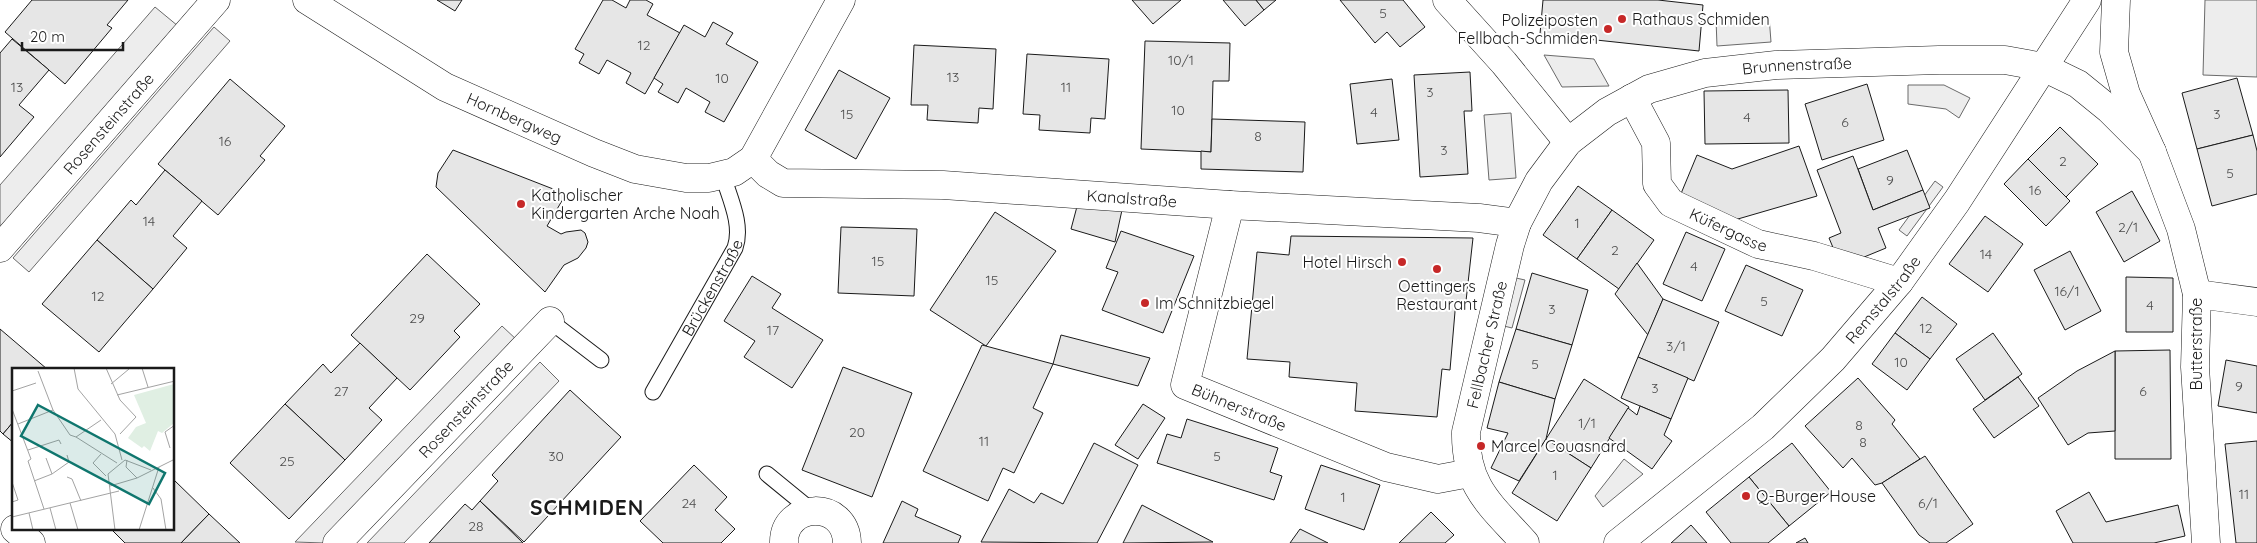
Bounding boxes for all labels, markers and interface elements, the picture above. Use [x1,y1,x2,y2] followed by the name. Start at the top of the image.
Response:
[1379,4,1387,22] house number: 5
[1632,9,1770,29] place label: Rathaus Schmiden
[1457,10,1598,48] place label: Polizeiposten Fellbach-Schmiden
[1616,13,1628,25] marker: Rathaus Schmiden
[22,20,124,52] scale bar
[1602,23,1614,35] marker: Polizeiposten Fellbach-Schmiden
[30,27,65,46] text: 20 m
[638,36,651,54] house number: 12
[1168,51,1194,69] house number: 10/1
[1741,53,1852,79] street label: Brunnenstraße
[947,68,959,86] house number: 13
[59,69,158,178] street label: Rosensteinstraße
[715,69,729,87] house number: 10
[11,78,23,96] house number: 13
[1061,78,1071,96] house number: 11
[1426,83,1434,101] house number: 3
[464,88,565,148] street label: Hornbergweg
[1171,101,1185,119] house number: 10
[1370,103,1378,121] house number: 4
[841,105,853,123] house number: 15
[2213,105,2221,123] house number: 3
[1743,108,1751,126] house number: 4
[1841,113,1849,131] house number: 6
[1254,127,1262,145] house number: 8
[219,132,232,150] house number: 16
[1440,141,1448,159] house number: 3
[2059,152,2067,170] house number: 2
[2226,164,2234,182] house number: 5
[1886,171,1894,189] house number: 9
[2029,181,2042,199] house number: 16
[531,185,720,223] place label: Katholischer Kindergarten Arche Noah
[1086,185,1178,211] street label: Kanalstraße
[515,198,527,210] marker: Katholischer Kindergarten Arche Noah
[1686,203,1769,256] street label: Küfergasse
[143,212,155,230] house number: 14
[1574,214,1580,232] house number: 1
[2118,218,2138,236] house number: 2/1
[677,238,747,340] street label: Brückenstraße
[1611,241,1619,259] house number: 2
[1980,245,1992,263] house number: 14
[872,252,884,270] house number: 15
[1302,252,1392,272] place label: Hotel Hirsch
[1841,252,1925,347] street label: Remstalstraße
[1396,256,1408,268] marker: Hotel Hirsch
[1690,257,1698,275] house number: 4
[1431,263,1443,275] marker: Oettingers Restaurant
[986,271,998,289] house number: 15
[1396,276,1478,314] place label: Oettingers Restaurant
[1462,279,1511,410] street label: Fellbacher Straße
[2054,282,2080,300] house number: 16/1
[92,287,105,305] house number: 12
[1760,292,1768,310] house number: 5
[1155,293,1275,313] place label: Im Schnitzbiegel
[2146,296,2154,314] house number: 4
[1139,297,1151,309] marker: Im Schnitzbiegel
[2186,298,2206,390] street label: Butterstraße
[1548,300,1556,318] house number: 3
[409,309,425,327] house number: 29
[1920,319,1933,337] house number: 12
[767,321,779,339] house number: 17
[1666,337,1686,355] house number: 3/1
[1894,353,1908,371] house number: 10
[1531,355,1539,373] house number: 5
[414,356,517,462] street label: Rosensteinstraße
[12,368,175,530] inset map
[2235,377,2243,395] house number: 9
[1189,379,1289,435] street label: Bühnerstraße
[1651,379,1659,397] house number: 3
[334,382,348,400] house number: 27
[2139,382,2147,400] house number: 6
[1578,414,1596,432] house number: 1/1
[1855,416,1863,434] house number: 8
[849,423,865,441] house number: 20
[979,432,989,450] house number: 11
[1859,433,1867,451] house number: 8
[1491,436,1626,456] place label: Marcel Couasnard
[1475,440,1487,452] marker: Marcel Couasnard
[548,447,564,465] house number: 30
[1213,447,1221,465] house number: 5
[279,452,295,470] house number: 25
[1552,466,1558,484] house number: 1
[2239,485,2249,503] house number: 11
[1756,486,1876,506] place label: Q-Burger House
[1340,488,1346,506] house number: 1
[1740,490,1752,502] marker: Q-Burger House
[530,494,644,520] district label: SCHMIDEN
[682,494,696,512] house number: 24
[1918,494,1938,512] house number: 6/1
[468,517,484,535] house number: 28

